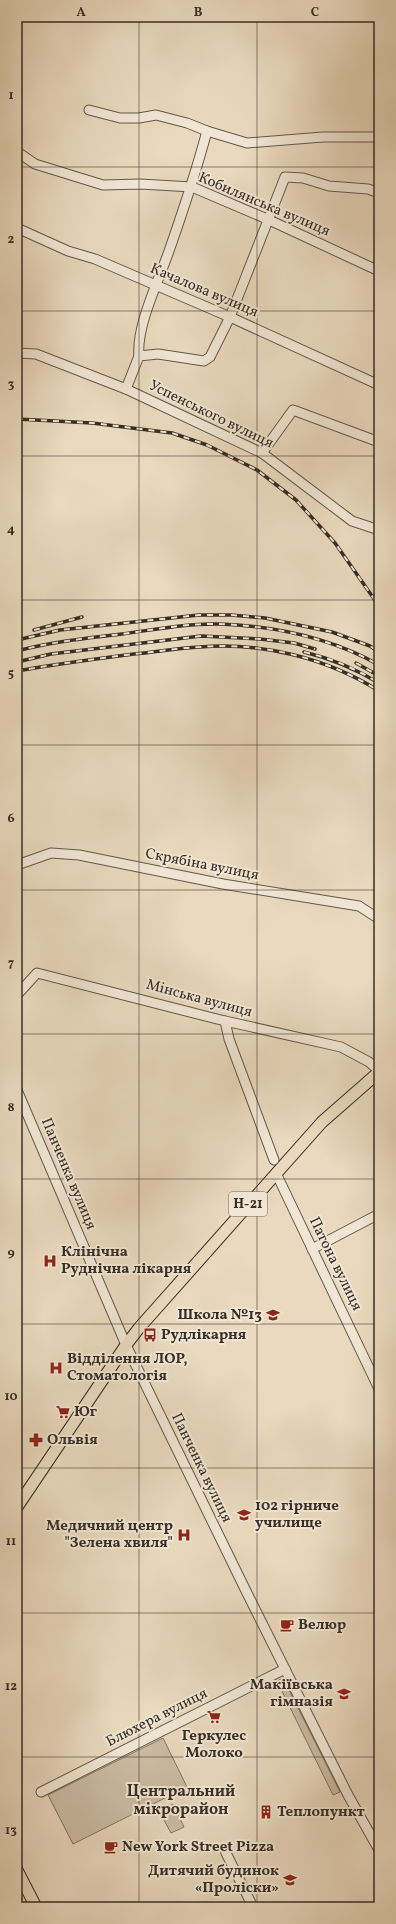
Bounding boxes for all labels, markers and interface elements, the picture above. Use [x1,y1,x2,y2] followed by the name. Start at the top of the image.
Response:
[76,4,86,22] text: A
[194,4,203,22] text: B
[311,4,319,22] text: C
[8,87,14,105] text: 1
[195,168,333,242] street label: Кобилянська вулиця
[8,231,15,249] text: 2
[147,259,262,323] street label: Качалова вулиця
[8,376,15,394] text: 3
[145,376,277,454] street label: Успенського вулиця
[7,521,15,539] text: 4
[8,665,14,683] text: 5
[7,810,15,828] text: 6
[143,844,261,886] street label: Скрябіна вулиця
[8,955,14,973] text: 7
[144,975,255,1023] street label: Мінська вулиця
[7,1099,15,1117] text: 8
[35,1115,101,1233] street label: Панченка вулиця
[229,1192,267,1216] road number: Н-21
[303,1213,367,1315] street label: Патона вулиця
[61,1242,192,1280] place label: Клінічна Руднічна лікарня
[7,1244,15,1262] text: 9
[42,1253,58,1269] hospital icon: Клінічна Руднічна лікарня
[178,1305,262,1326] place label: Школа №13
[265,1307,281,1323] school or university icon: Школа №13
[161,1325,247,1346] place label: Рудлікарня
[142,1327,158,1343] bus stop icon: Рудлікарня
[67,1349,188,1387] place label: Відділення ЛОР, Стоматологія
[48,1360,64,1376] hospital icon: Відділення ЛОР, Стоматологія
[4,1388,18,1406] text: 10
[74,1402,98,1423] place label: Юг
[55,1404,71,1420] supermarket icon: Юг
[165,1410,237,1527] street label: Панченка вулиця
[47,1430,98,1451] place label: Ольвія
[28,1432,44,1448] pharmacy icon: Ольвія
[255,1496,339,1534] place label: 102 гірниче училище
[236,1507,252,1523] school or university icon: 102 гірниче училище
[46,1516,173,1554] place label: Медичний центр "Зелена хвиля"
[176,1527,192,1543] hospital icon: Медичний центр "Зелена хвиля"
[6,1533,16,1551] text: 11
[298,1615,346,1636] place label: Велюр
[279,1617,295,1633] cafe icon: Велюр
[250,1675,333,1713] place label: Макіївська гімназія
[5,1678,17,1696] text: 12
[103,1683,211,1753] street label: Блюхера вулиця
[336,1686,352,1702] school or university icon: Макіївська гімназія
[206,1709,222,1725] supermarket icon: Геркулес Молоко
[182,1726,246,1764] place label: Геркулес Молоко
[127,1781,235,1821] district label: Центральний мікрорайон
[277,1802,366,1823] place label: Теплопункт
[258,1804,274,1820] building icon: Теплопункт
[5,1822,17,1840] text: 13
[122,1837,274,1858] place label: New York Street Pizza
[103,1839,119,1855] cafe icon: New York Street Pizza
[148,1861,279,1899] place label: Дитячий будинок «Проліски»
[282,1872,298,1888] school or university icon: Дитячий будинок «Проліски»

